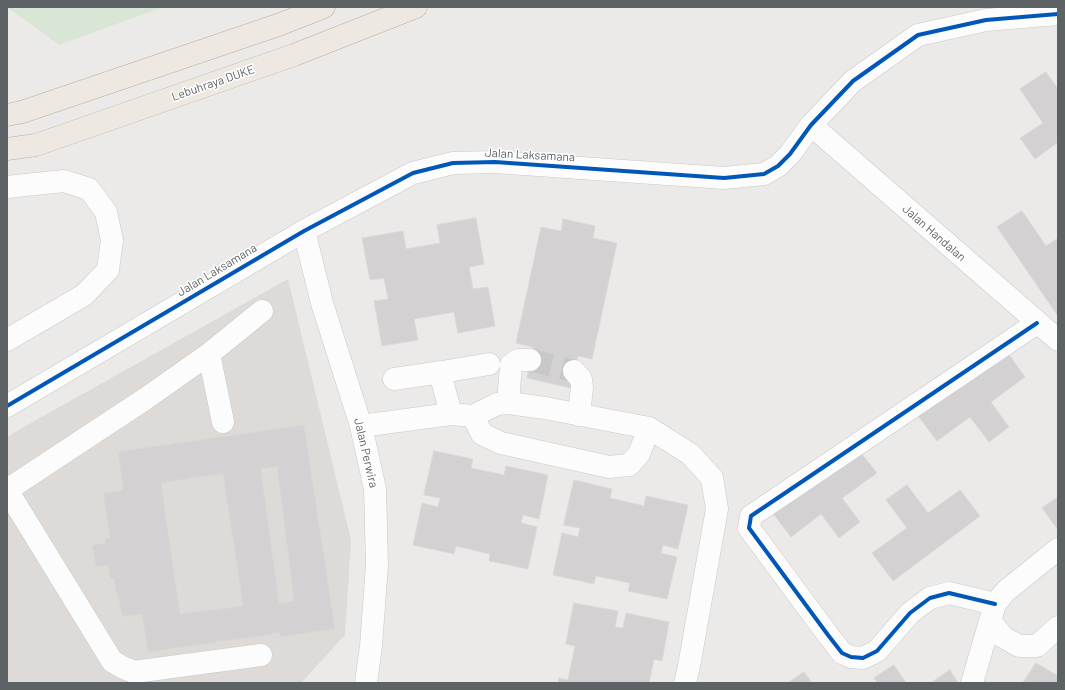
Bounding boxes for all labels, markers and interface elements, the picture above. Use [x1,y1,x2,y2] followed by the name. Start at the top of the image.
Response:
[170,62,256,104] street label: Lebuhraya DUKE
[485,145,575,165] street label: Jalan Laksamana
[899,202,969,264] street label: Jalan Handalan
[175,241,259,299] street label: Jalan Laksamana
[351,417,381,489] street label: Jalan Perwira

